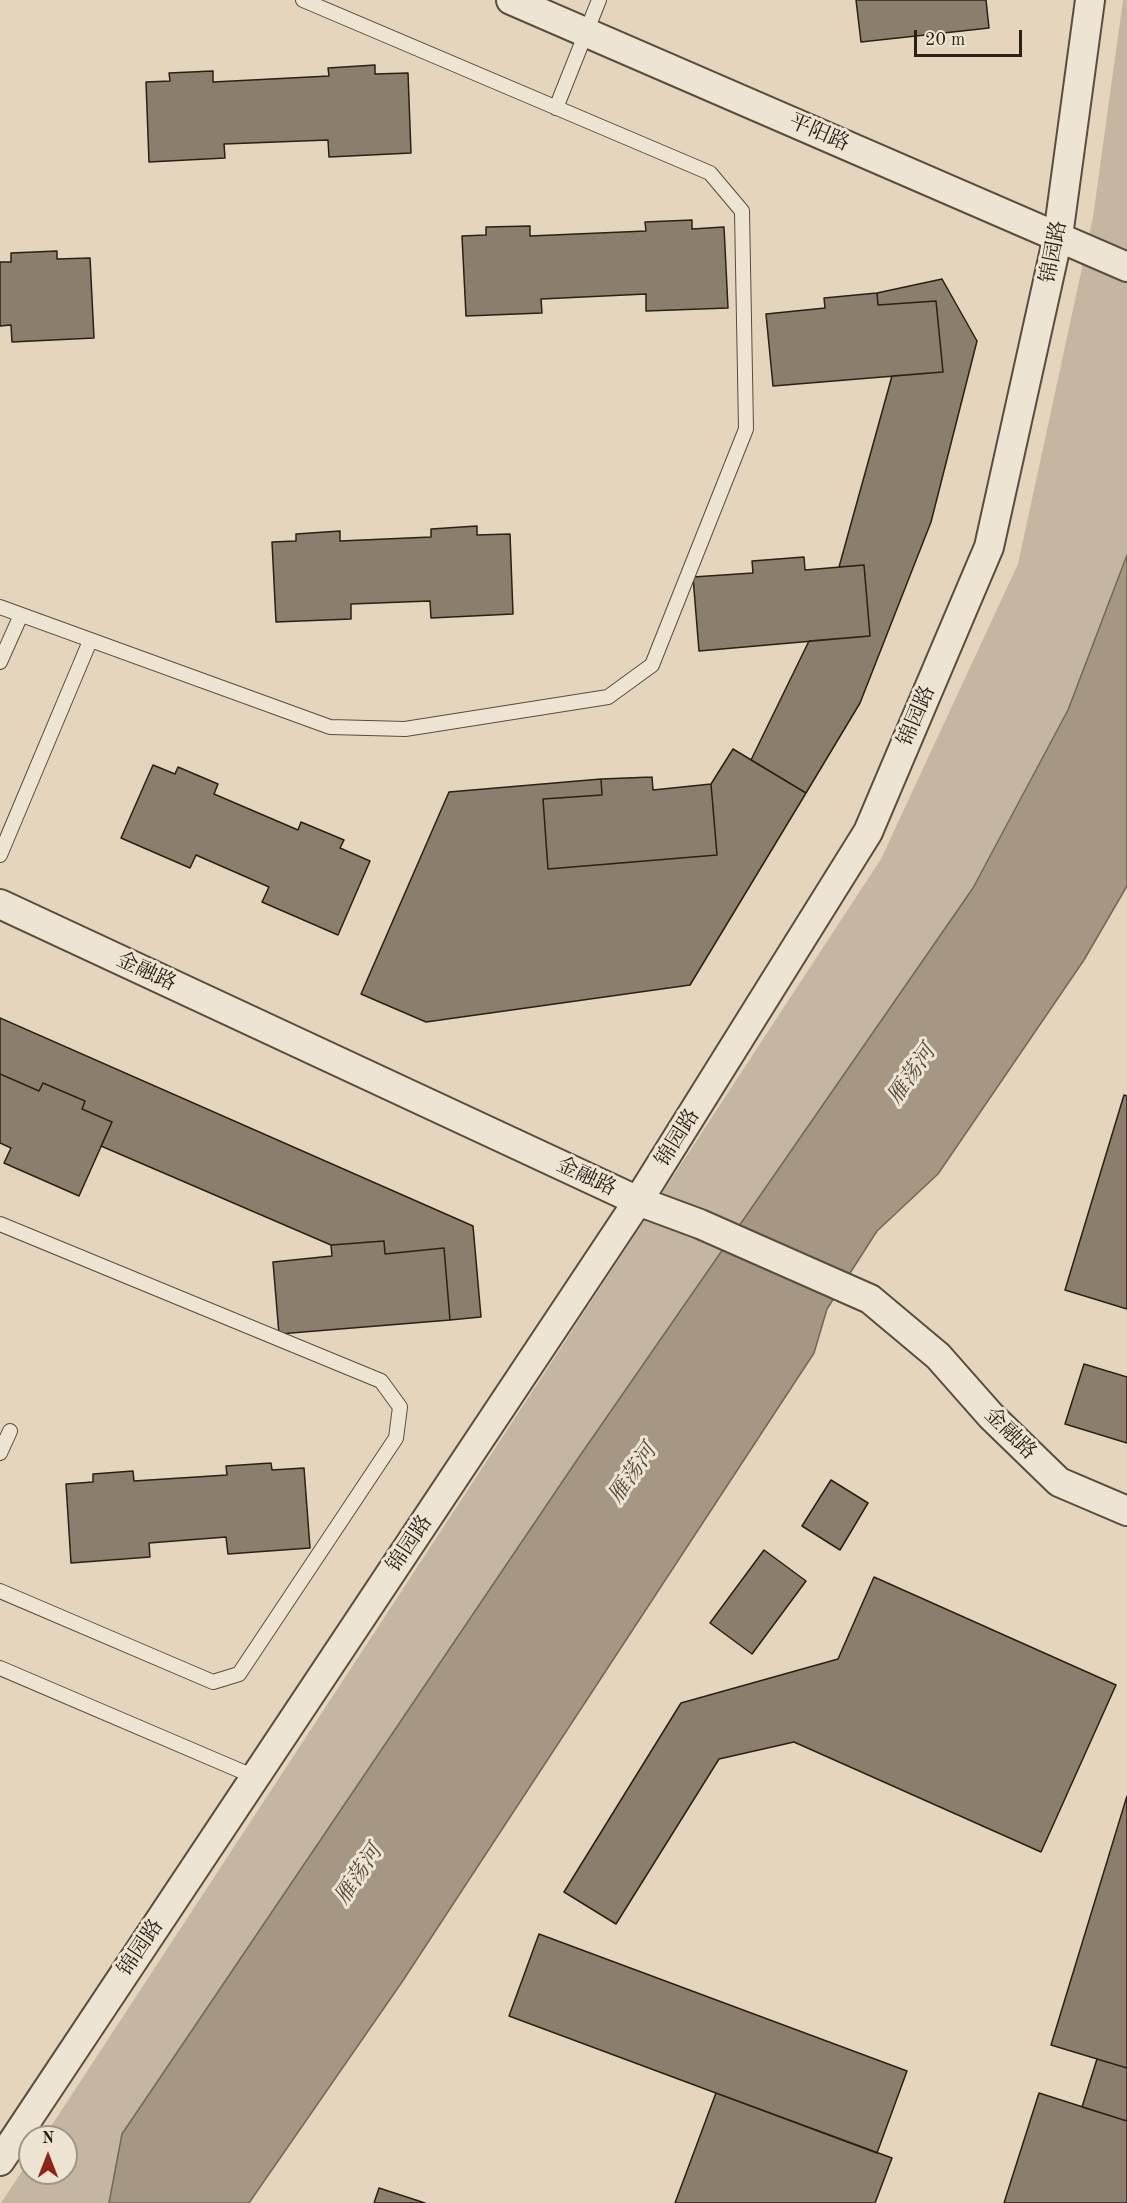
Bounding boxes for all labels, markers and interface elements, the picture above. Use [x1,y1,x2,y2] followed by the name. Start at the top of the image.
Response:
[917,18,1025,56] scale bar
[925,31,965,49] text: 20 m
[785,109,853,157] street label: 平阳路
[1036,219,1072,285] street label: 锦园路
[893,682,941,750] street label: 锦园路
[112,947,180,997] street label: 金融路
[882,1040,942,1110] water label: 雁荡河
[651,1105,705,1171] street label: 锦园路
[552,1152,620,1202] street label: 金融路
[979,1403,1041,1465] street label: 金融路
[603,1439,663,1509] water label: 雁荡河
[382,1511,438,1577] street label: 锦园路
[330,1840,388,1910] water label: 雁荡河
[113,1915,169,1981] street label: 锦园路
[18,2125,78,2185] north arrow
[42,2131,54,2147] text: N

